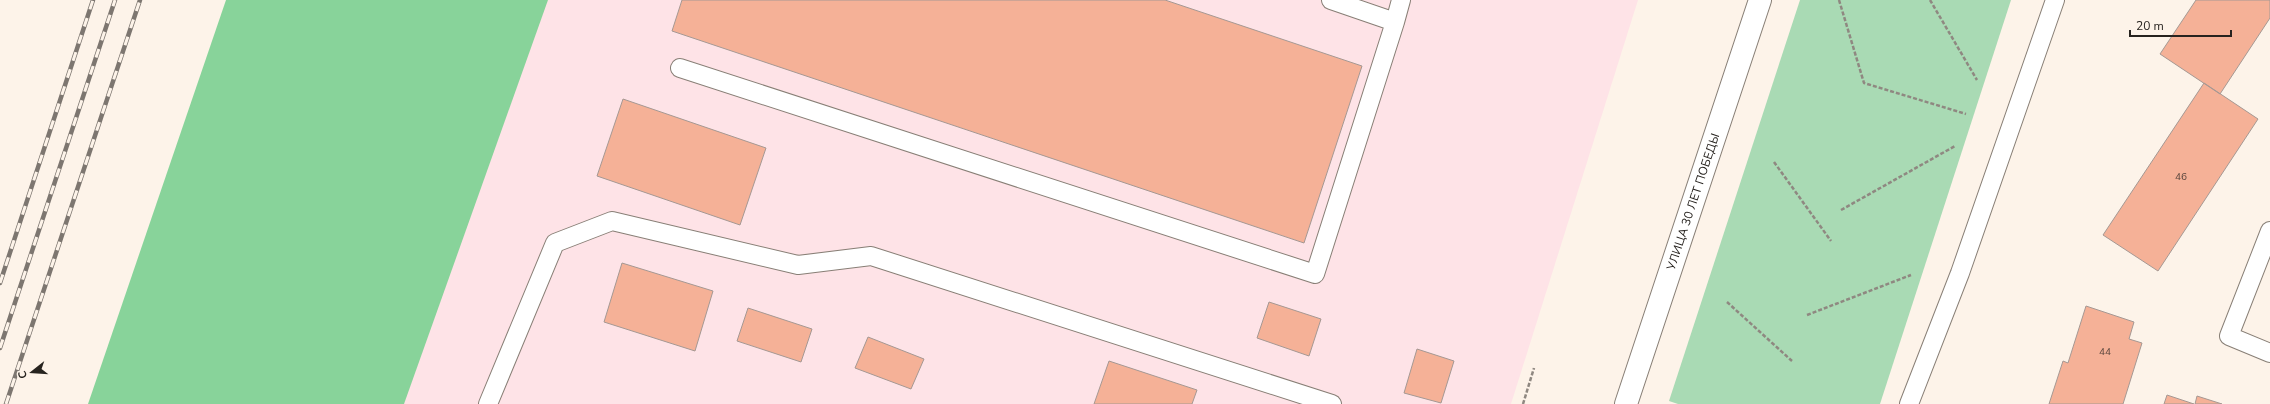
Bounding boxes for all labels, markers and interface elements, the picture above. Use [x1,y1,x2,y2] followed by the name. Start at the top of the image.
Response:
[2130,12,2231,38] scale bar
[2136,18,2164,34] text: 20 m
[1663,131,1723,273] street label: УЛИЦА 30 ЛЕТ ПОБЕДЫ
[2175,170,2187,184] house number: 46
[2099,345,2111,359] house number: 44
[12,352,52,392] north arrow
[14,369,31,381] text: С

